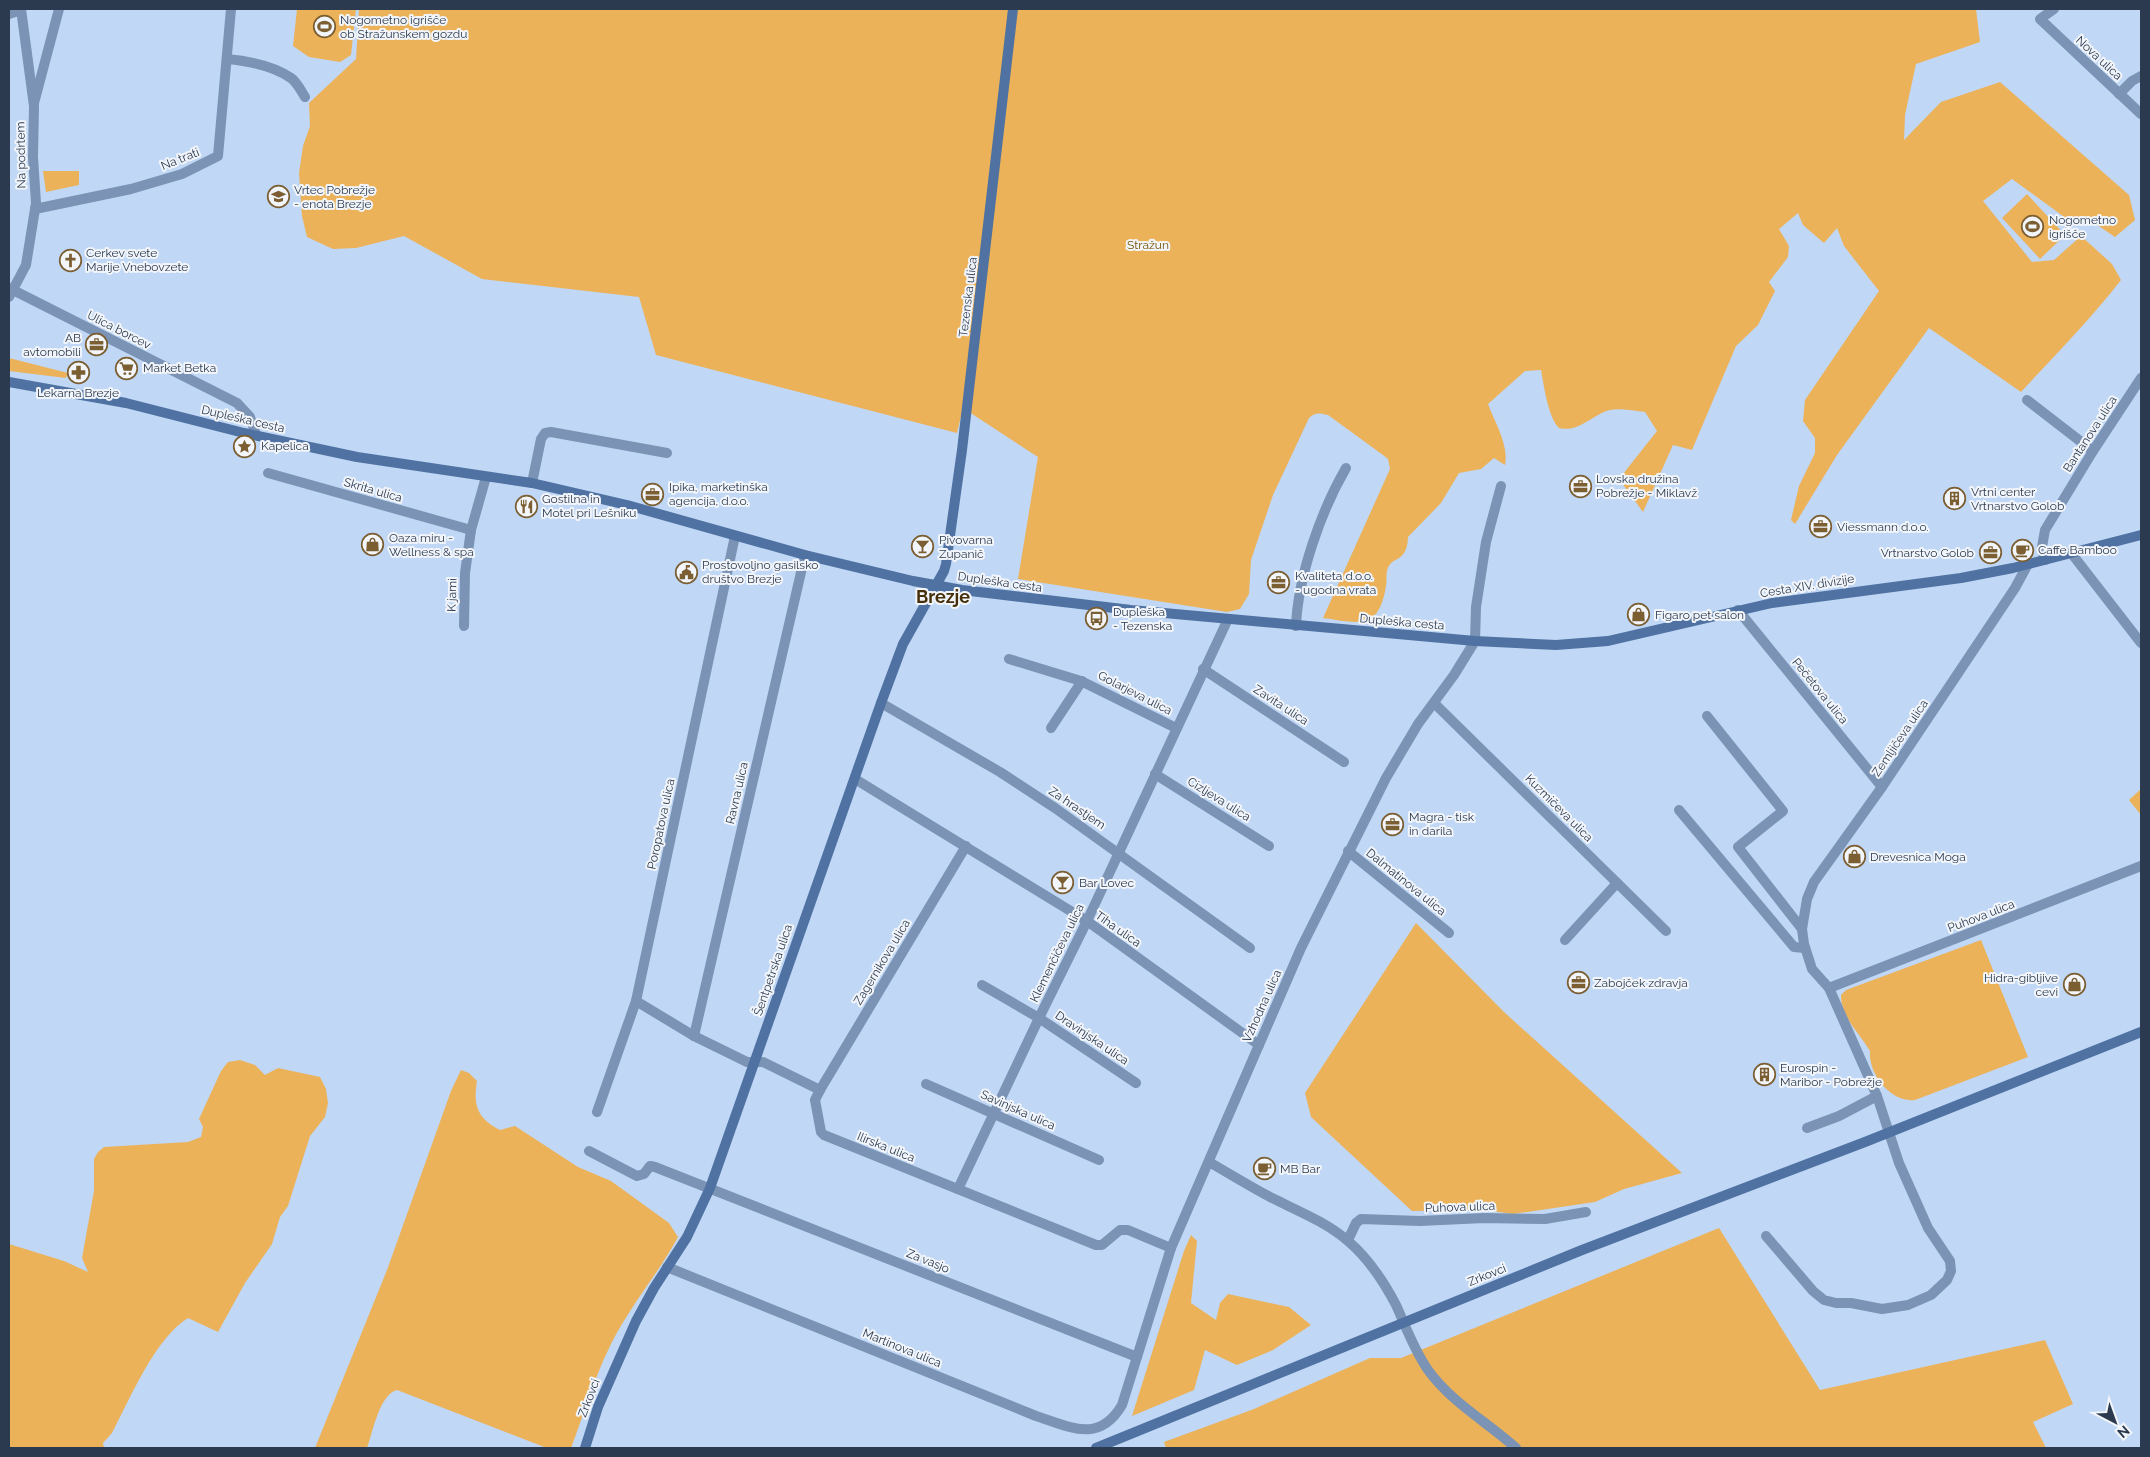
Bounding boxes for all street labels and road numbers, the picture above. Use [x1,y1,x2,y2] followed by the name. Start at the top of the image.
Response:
[2073,33,2125,83] street label: Nova ulica
[13,121,29,189] street label: Na podrtem
[159,145,201,173] street label: Na trati
[956,256,980,338] street label: Tezenska ulica
[85,308,154,352] street label: Ulica borcev
[2060,393,2120,475] street label: Bantanova ulica
[200,403,286,435] street label: Dupleška cesta
[342,475,404,505] street label: Skrita ulica
[957,569,1043,595] street label: Dupleška cesta
[1759,572,1855,600] street label: Cesta XIV. divizije
[444,578,460,612] street label: K jami
[1359,611,1445,633] street label: Dupleška cesta
[1789,655,1851,727] street label: Pečetova ulica
[1096,668,1174,718] street label: Golarjeva ulica
[1251,682,1311,728] street label: Zavita ulica
[1869,697,1931,779] street label: Zemljičeva ulica
[723,761,751,825] street label: Ravna ulica
[1522,771,1596,845] street label: Kuzmičeva ulica
[1185,774,1253,824] street label: Cizljeva ulica
[645,777,677,871] street label: Poropatova ulica
[1046,784,1108,832] street label: Za hrastjem
[1363,846,1449,918] street label: Dalmatinova ulica
[1946,897,2016,935] street label: Puhova ulica
[1027,902,1087,1004] street label: Klemenčičeva ulica
[1092,908,1144,950] street label: Tiha ulica
[851,917,913,1007] street label: Zagernikova ulica
[751,922,795,1018] street label: Šentpetrska ulica
[1240,967,1284,1045] street label: Vzhodna ulica
[1053,1008,1131,1068] street label: Dravinjska ulica
[979,1087,1057,1133] street label: Savinjska ulica
[855,1129,917,1165] street label: Ilirska ulica
[1425,1199,1495,1215] street label: Puhova ulica
[904,1246,952,1276] street label: Za vasjo
[1466,1261,1508,1289] street label: Zrkovci
[861,1326,943,1370] street label: Martinova ulica
[575,1377,603,1419] street label: Zrkovci

